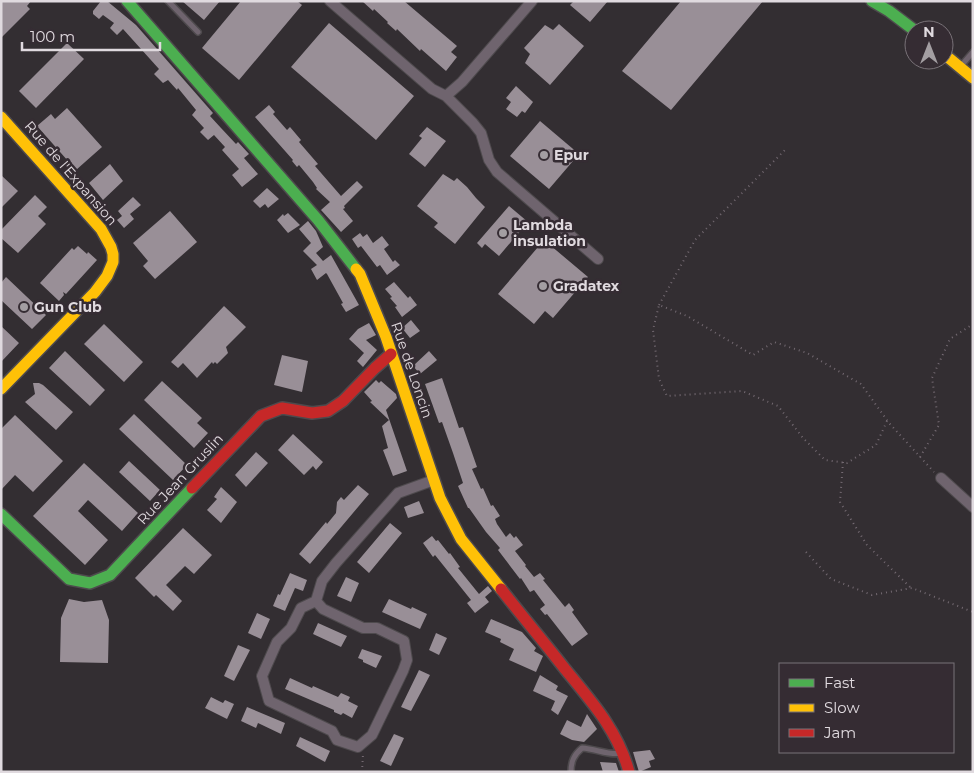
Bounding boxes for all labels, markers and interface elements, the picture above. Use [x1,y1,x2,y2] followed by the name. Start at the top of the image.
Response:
[22,20,160,52] scale bar
[904,20,954,70] north arrow
[923,23,935,41] text: N
[30,27,75,46] text: 100 m
[21,117,121,229] street label: Rue de l'Expansion
[554,146,589,164] place label: Epur
[538,149,550,161] marker: Epur
[513,216,586,250] place label: Lambda insulation
[497,227,509,239] marker: Lambda insulation
[553,277,620,295] place label: Gradatex
[537,280,549,292] marker: Gradatex
[34,298,102,316] place label: Gun Club
[18,301,30,313] marker: Gun Club
[387,319,437,421] street label: Rue de Loncin
[133,430,227,528] street label: Rue Jean Gruslin
[779,663,954,753] legend
[824,673,855,692] text: Fast
[824,698,860,717] text: Slow
[823,723,856,742] text: Jam

